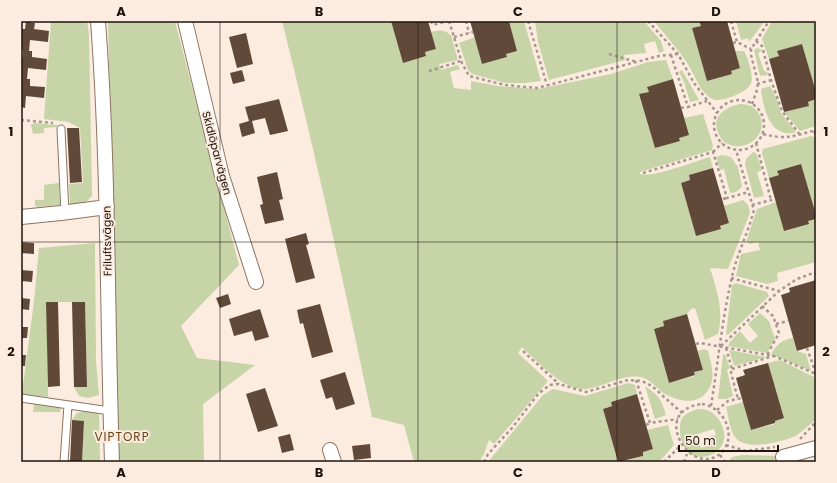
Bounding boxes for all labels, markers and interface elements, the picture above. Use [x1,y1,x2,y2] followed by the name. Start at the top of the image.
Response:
[116,2,126,21] text: A
[315,2,324,21] text: B
[513,2,523,21] text: C
[711,2,721,21] text: D
[198,109,236,197] street label: Skidlöparvägen
[9,122,13,141] text: 1
[824,122,828,141] text: 1
[98,206,116,276] street label: Friluftsvägen
[7,342,15,361] text: 2
[822,342,830,361] text: 2
[679,427,778,453] scale bar
[94,428,150,445] district label: VIPTORP
[685,432,716,449] text: 50 m
[116,463,126,482] text: A
[315,463,324,482] text: B
[513,463,523,482] text: C
[711,463,721,482] text: D

